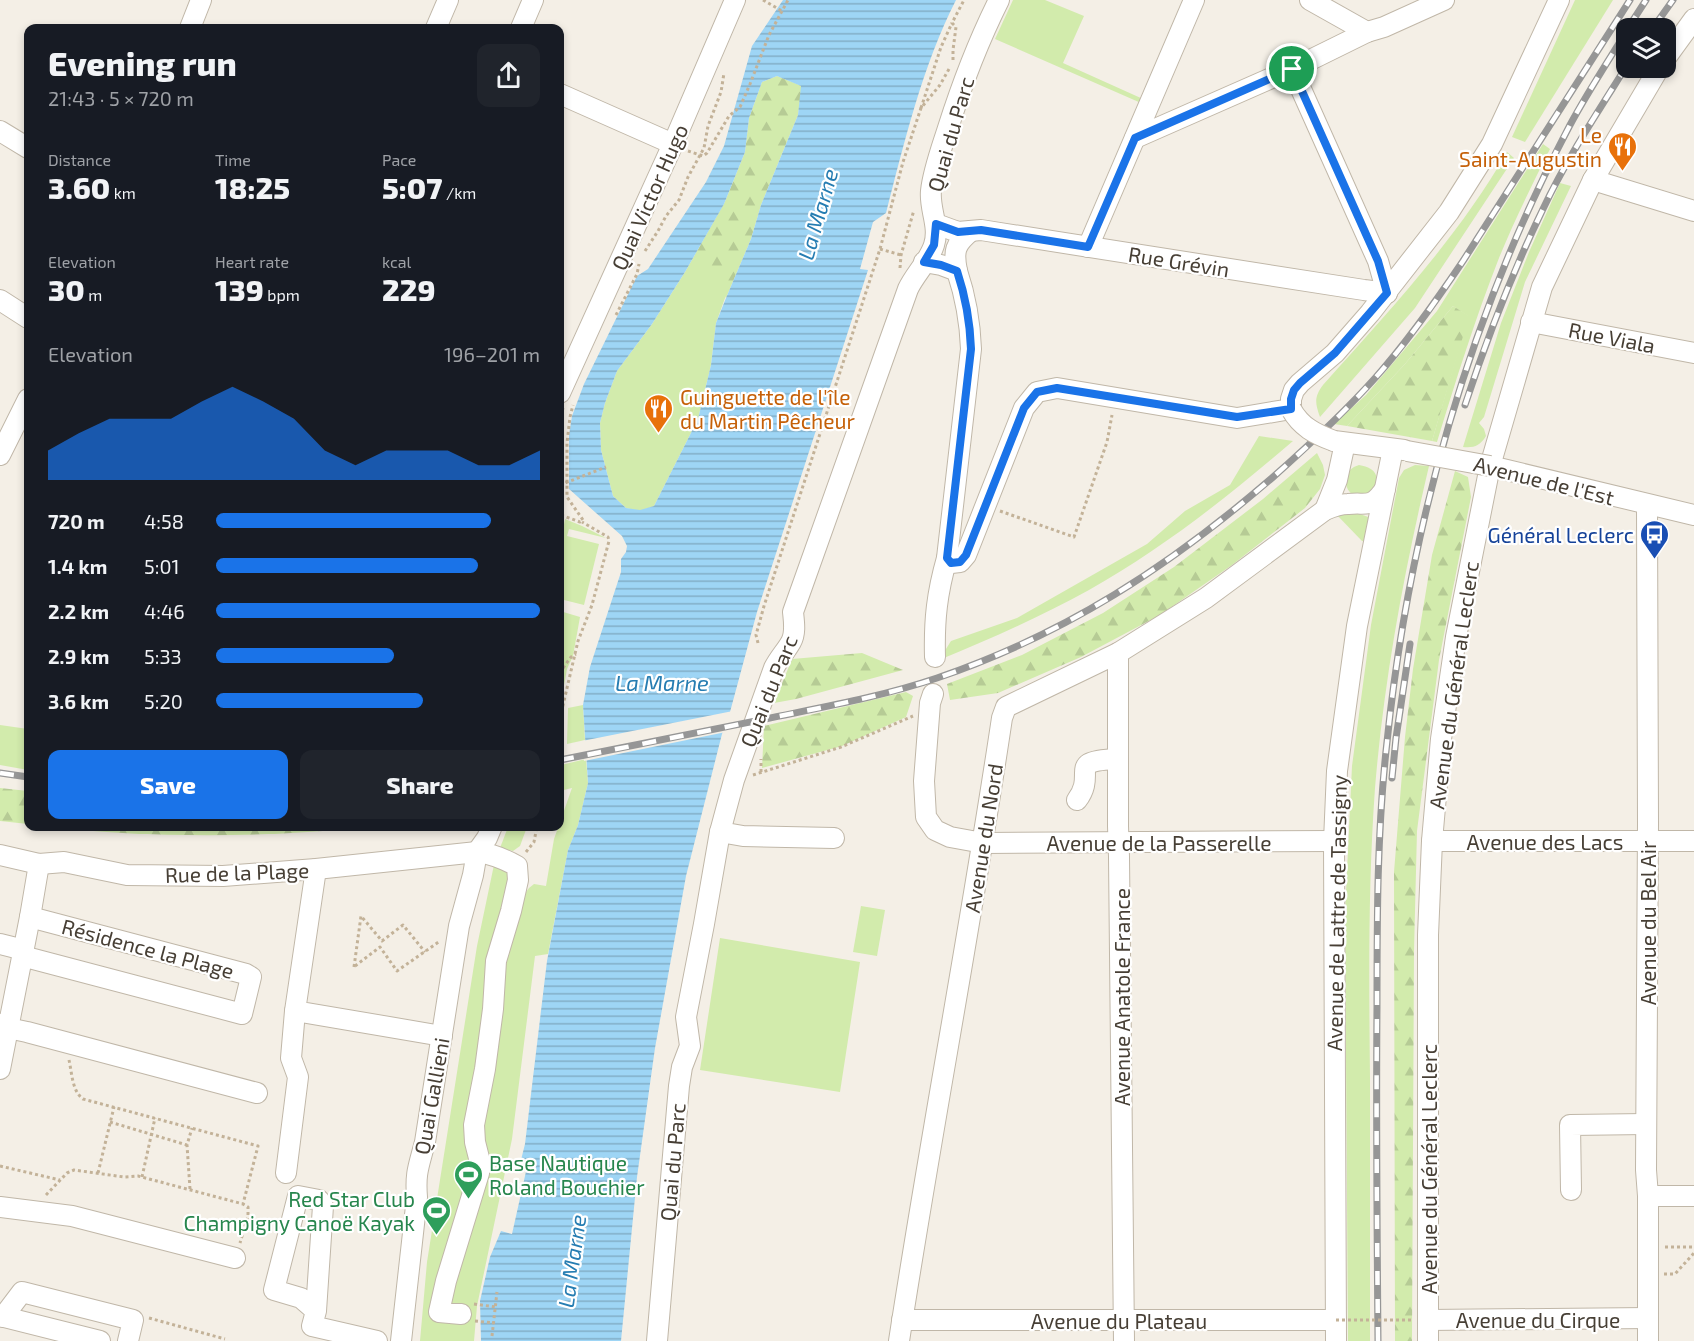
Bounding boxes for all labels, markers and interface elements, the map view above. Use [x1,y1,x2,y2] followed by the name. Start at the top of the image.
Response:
[1616,18,1676,78] map controls
[1616,18,1676,78] button: layers
[48,43,237,83] text: Evening run
[1266,43,1317,94] pin
[477,44,540,107] button: share
[1275,52,1308,85] icon: arrive
[922,74,979,195] street label: Quai du Parc
[48,86,194,110] text: 21:43 · 5 × 720 m
[606,120,693,274] street label: Quai Victor Hugo
[1459,122,1602,171] place label: Le Saint-Augustin
[1607,130,1639,172] restaurant icon: Le Saint-Augustin
[48,150,111,169] text: Distance
[215,150,251,169] text: Time
[382,150,416,169] text: Pace
[792,165,842,263] water label: La Marne
[48,169,110,205] text: 3.60
[215,169,290,205] text: 18:25
[382,169,442,205] text: 5:07
[110,183,136,202] text: km
[442,183,476,202] text: /km
[1127,241,1231,281] street label: Rue Grévin
[48,252,116,271] text: Elevation
[215,252,289,271] text: Heart rate
[382,252,411,271] text: kcal
[48,271,85,307] text: 30
[215,271,264,307] text: 139
[382,271,435,307] text: 229
[85,285,102,304] text: m
[264,285,300,304] text: bpm
[1567,316,1657,358] street label: Rue Viala
[48,342,133,366] text: Elevation
[444,342,540,366] text: 196–201 m
[680,384,855,433] place label: Guinguette de l'île du Martin Pêcheur
[643,392,675,434] restaurant icon: Guinguette de l'île du Martin Pêcheur
[1471,450,1617,510] street label: Avenue de l'Est
[48,509,105,533] text: 720 m
[144,509,184,533] text: 4:58
[1639,518,1671,560] bus stop icon: Général Leclerc
[1487,522,1634,547] place label: Général Leclerc
[48,554,107,578] text: 1.4 km
[144,554,179,578] text: 5:01
[1423,559,1483,811] street label: Avenue du Général Leclerc
[48,599,109,623] text: 2.2 km
[144,599,185,623] text: 4:46
[734,631,803,751] street label: Quai du Parc
[48,644,109,668] text: 2.9 km
[144,644,182,668] text: 5:33
[615,669,709,695] water label: La Marne
[48,689,109,713] text: 3.6 km
[144,689,183,713] text: 5:20
[48,750,288,819] button: Save
[300,750,540,819] button: Share
[959,762,1007,914] street label: Avenue du Nord
[1321,775,1351,1051] street label: Avenue de Lattre de Tassigny
[1467,829,1623,854] street label: Avenue des Lacs
[1046,830,1272,855] street label: Avenue de la Passerelle
[1635,840,1660,1005] street label: Avenue du Bel Air
[164,857,310,887] street label: Rue de la Plage
[1109,888,1134,1106] street label: Avenue Anatole France
[59,913,237,983] street label: Résidence la Plage
[408,1035,455,1157] street label: Quai Gallieni
[1416,1044,1441,1294] street label: Avenue du Général Leclerc
[654,1102,691,1222] street label: Quai du Parc
[489,1150,645,1199] place label: Base Nautique Roland Bouchier
[452,1158,484,1200] sports icon: Base Nautique Roland Bouchier
[184,1186,415,1235] place label: Red Star Club Champigny Canoë Kayak
[420,1194,452,1236] sports icon: Red Star Club Champigny Canoë Kayak
[552,1213,590,1309] water label: La Marne
[1456,1307,1620,1332] street label: Avenue du Cirque
[1031,1308,1207,1333] street label: Avenue du Plateau

